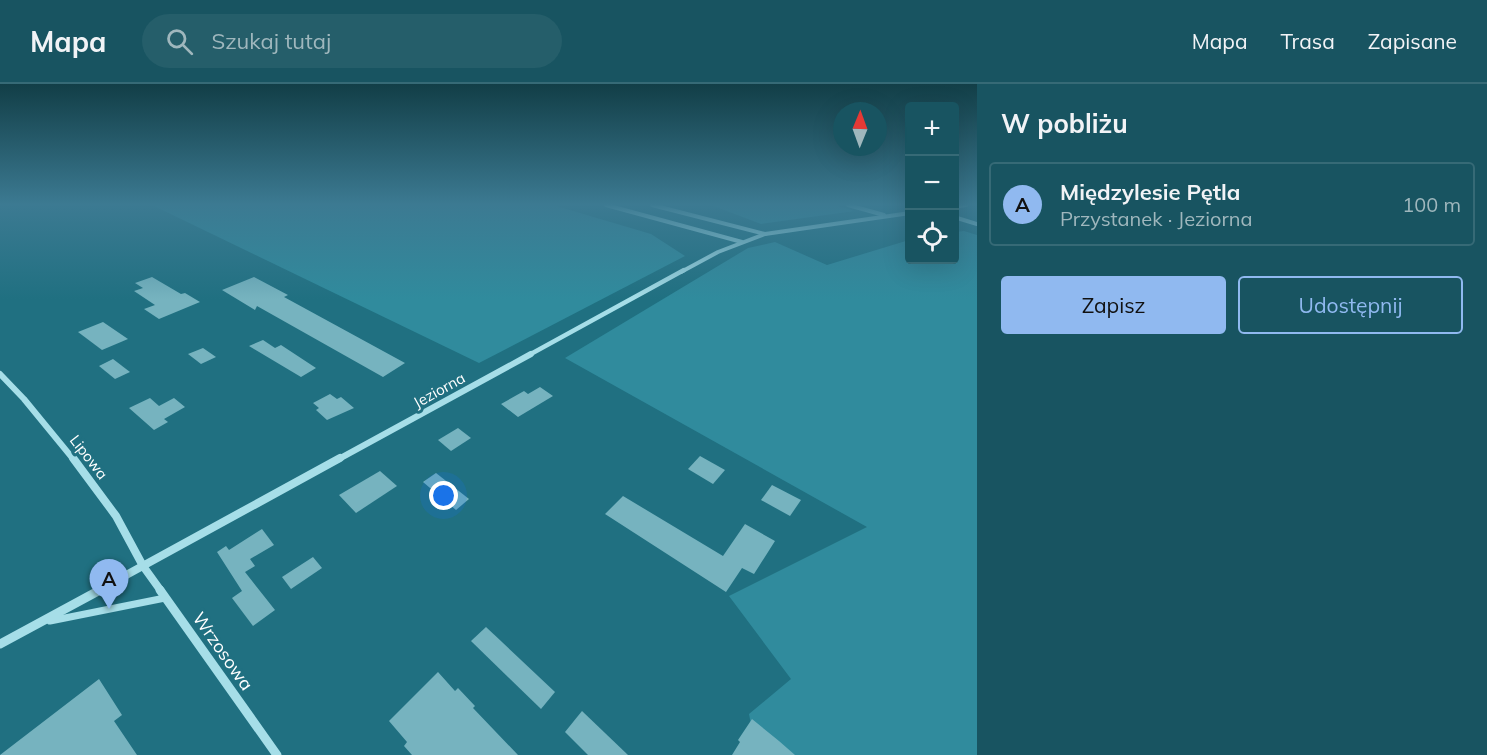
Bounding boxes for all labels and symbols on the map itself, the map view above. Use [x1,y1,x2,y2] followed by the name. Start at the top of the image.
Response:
[833,102,887,156] north arrow
[410,368,468,412] street label: Jeziorna
[66,431,112,483] street label: Lipowa
[429,481,458,510] your location
[90,560,128,609] pin: A
[188,607,258,695] street label: Wrzosowa

